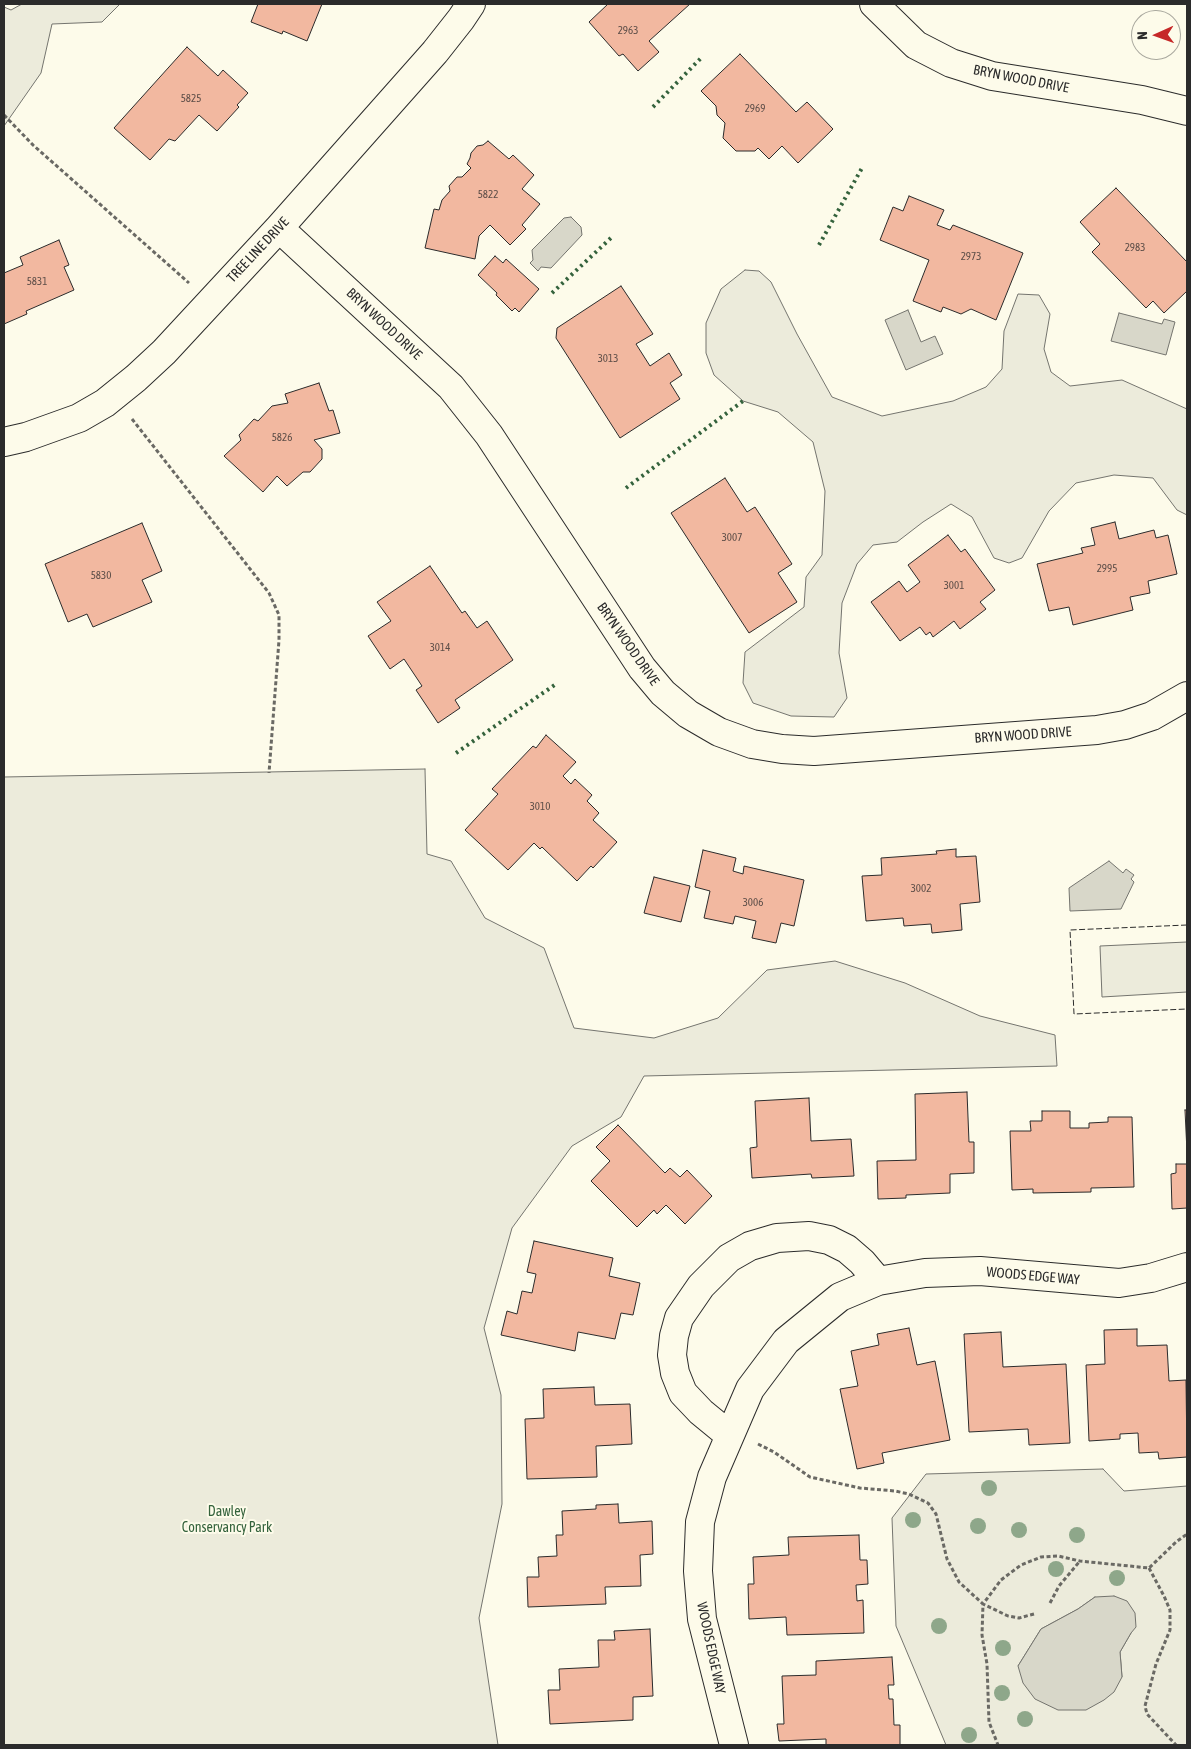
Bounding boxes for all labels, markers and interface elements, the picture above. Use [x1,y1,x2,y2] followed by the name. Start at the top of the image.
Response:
[1131,10,1181,60] north arrow
[618,24,638,38] house number: 2963
[1134,31,1150,40] text: N
[972,61,1070,97] street label: BRYN WOOD DRIVE
[181,92,201,106] house number: 5825
[745,102,765,116] house number: 2969
[478,188,498,202] house number: 5822
[223,214,293,286] street label: TREE LINE DRIVE
[1125,241,1145,255] house number: 2983
[961,250,981,264] house number: 2973
[27,275,47,289] house number: 5831
[343,285,425,363] street label: BRYN WOOD DRIVE
[598,352,618,366] house number: 3013
[272,431,292,445] house number: 5826
[722,531,742,545] house number: 3007
[1097,562,1117,576] house number: 2995
[91,569,111,583] house number: 5830
[944,579,964,593] house number: 3001
[593,599,663,689] street label: BRYN WOOD DRIVE
[430,641,450,655] house number: 3014
[974,723,1072,747] street label: BRYN WOOD DRIVE
[530,800,550,814] house number: 3010
[911,882,931,896] house number: 3002
[743,896,763,910] house number: 3006
[986,1264,1080,1288] street label: WOODS EDGE WAY
[182,1504,272,1536] park label: Dawley Conservancy Park
[693,1601,729,1695] street label: WOODS EDGE WAY

